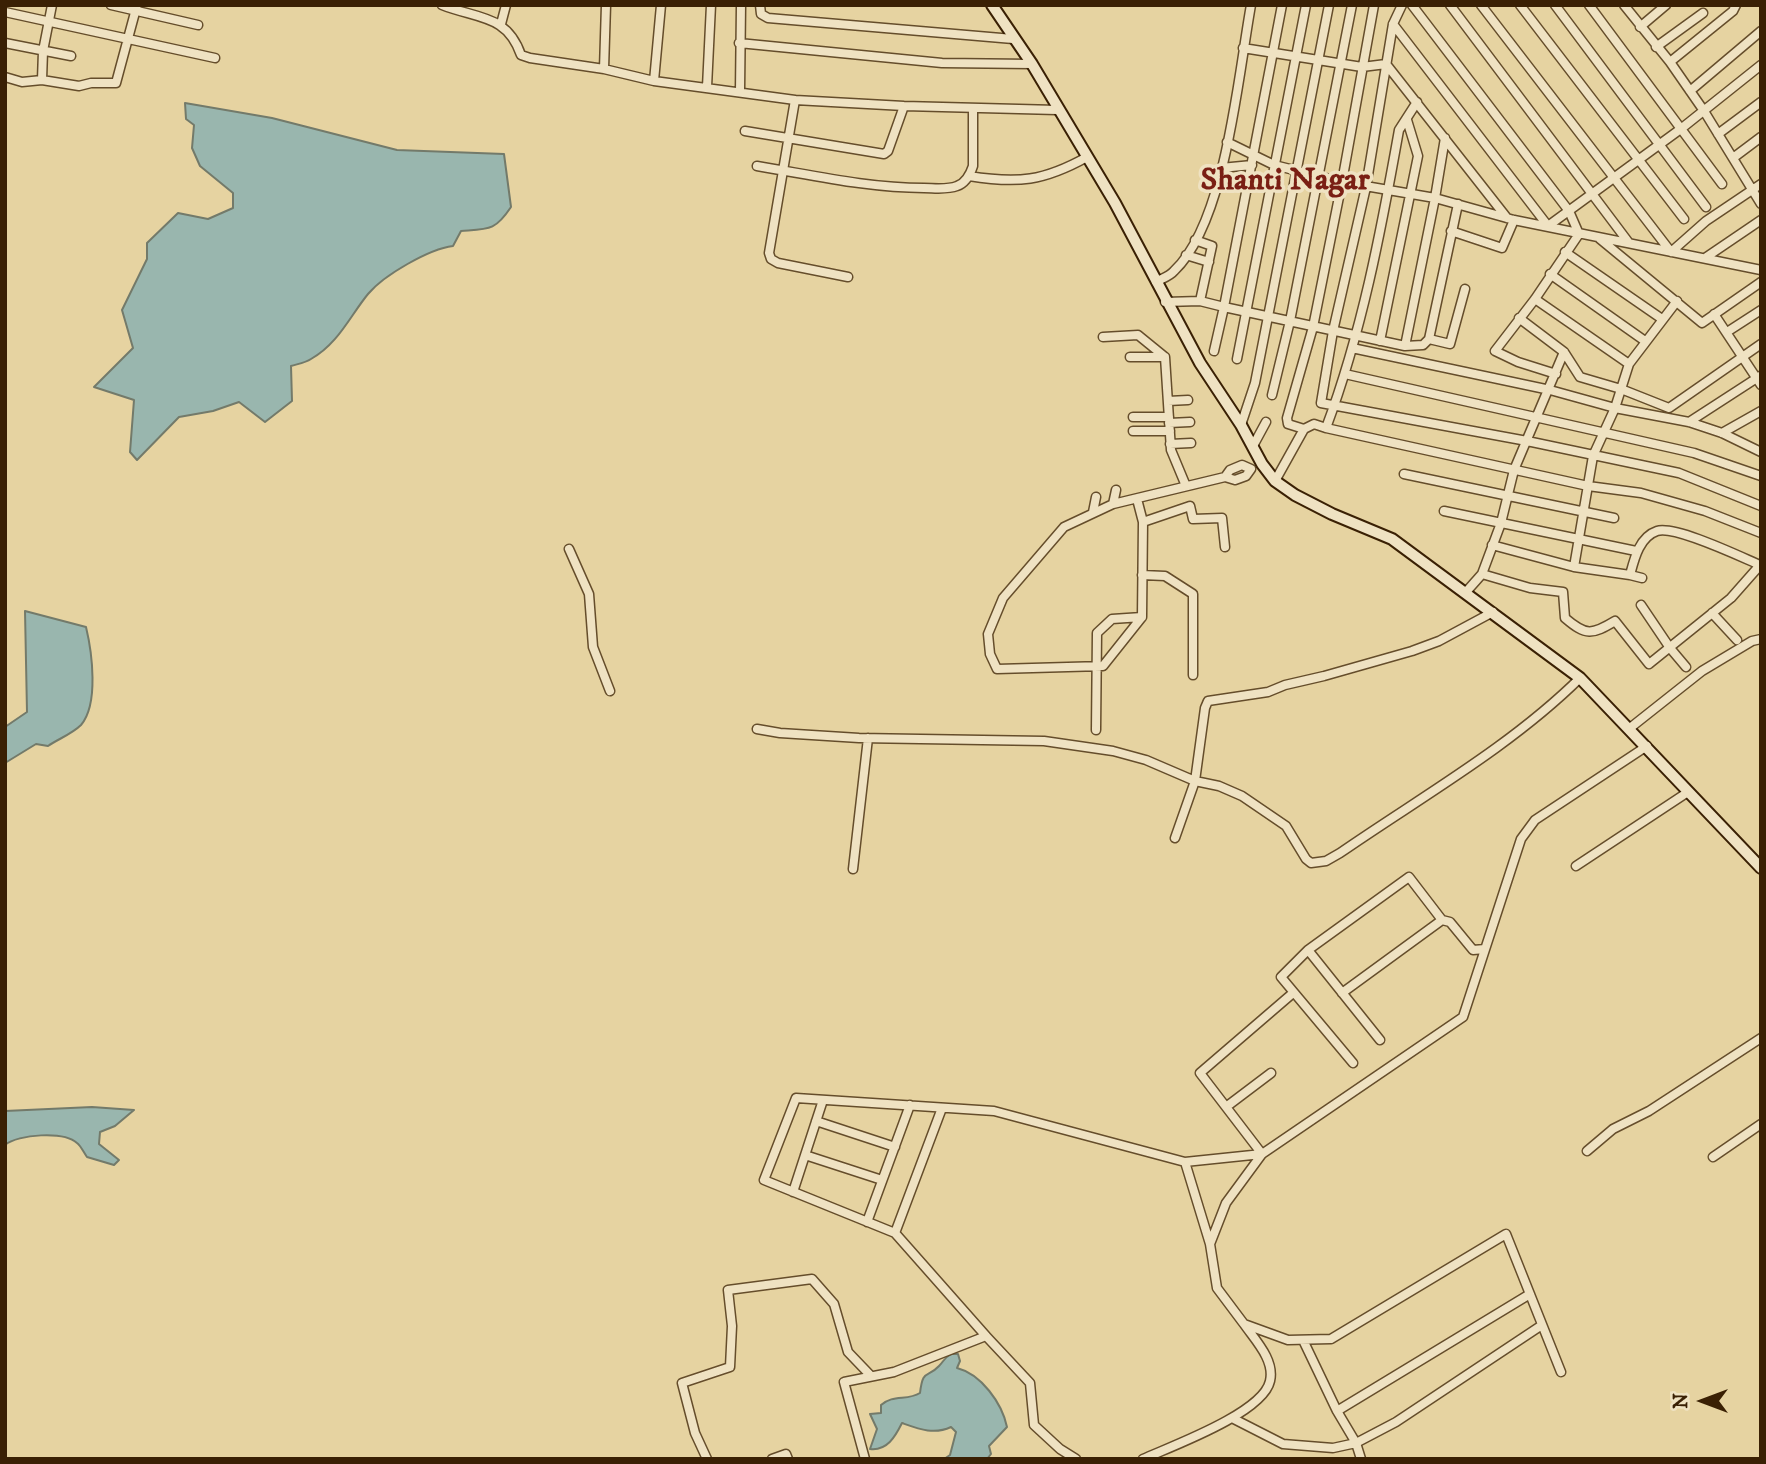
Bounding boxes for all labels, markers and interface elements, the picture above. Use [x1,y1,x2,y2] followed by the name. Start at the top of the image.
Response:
[1200,163,1370,201] district label: Shanti Nagar
[1668,1366,1738,1436] north arrow
[1670,1393,1693,1409] text: N

